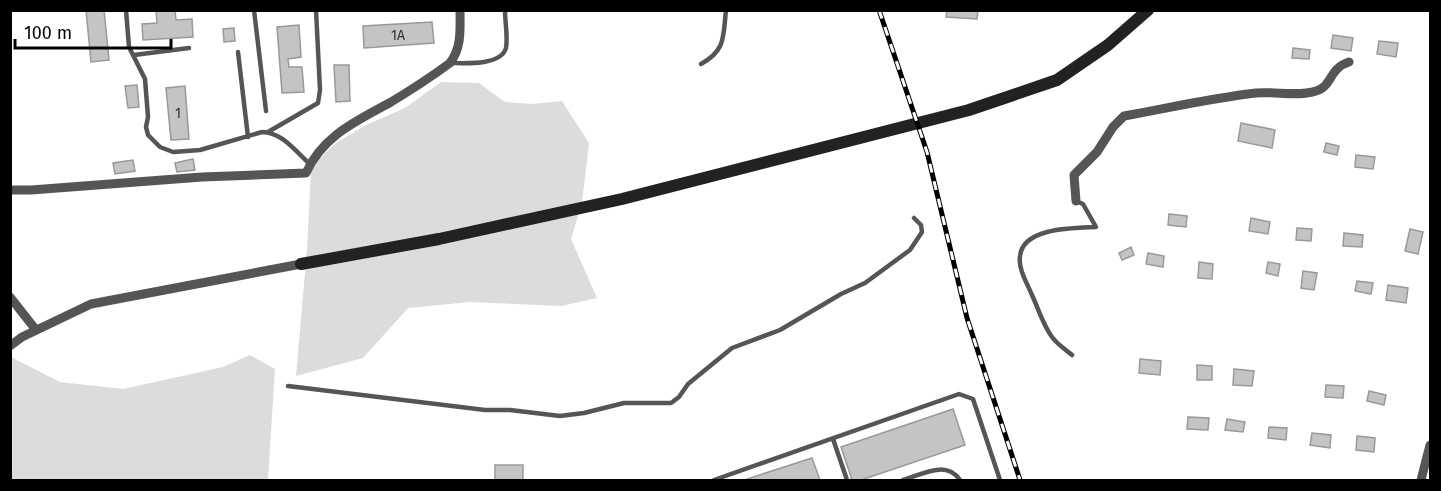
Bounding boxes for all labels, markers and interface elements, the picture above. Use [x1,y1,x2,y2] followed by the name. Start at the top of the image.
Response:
[15,12,171,50] scale bar
[24,22,72,44] text: 100 m
[391,27,405,44] house number: 1А
[175,105,181,122] house number: 1

